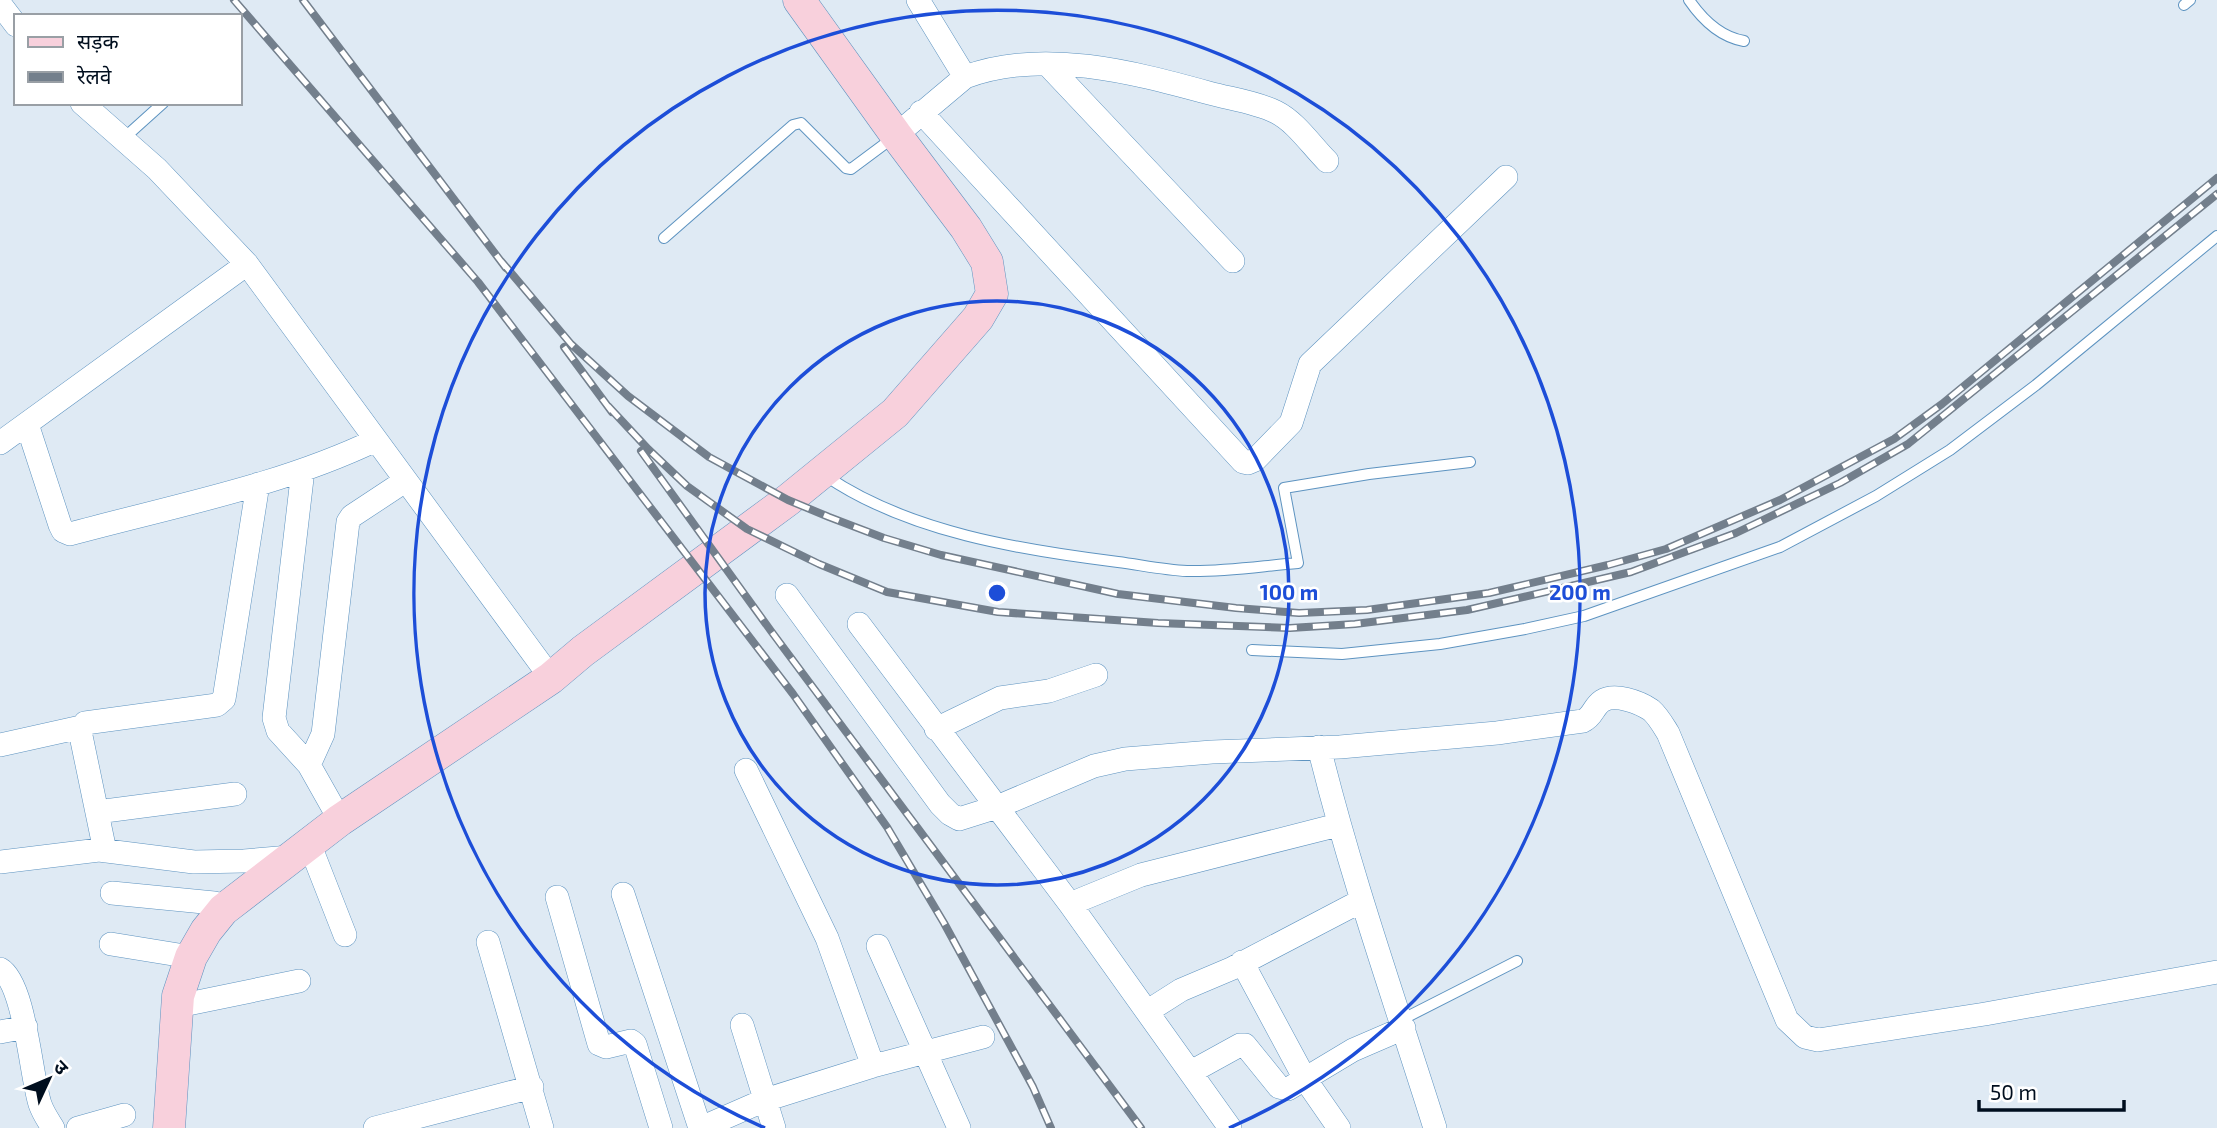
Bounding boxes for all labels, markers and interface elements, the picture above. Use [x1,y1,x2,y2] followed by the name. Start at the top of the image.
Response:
[14,14,242,105] legend
[77,28,119,53] text: सड़क
[76,63,112,88] text: रेलवे
[1260,579,1318,604] text: 100 m
[1549,579,1611,604] text: 200 m
[985,581,1009,605] centre of rings
[14,1044,84,1114] north arrow
[49,1055,74,1079] text: उ
[1979,1068,2124,1112] scale bar
[1990,1079,2037,1104] text: 50 m

